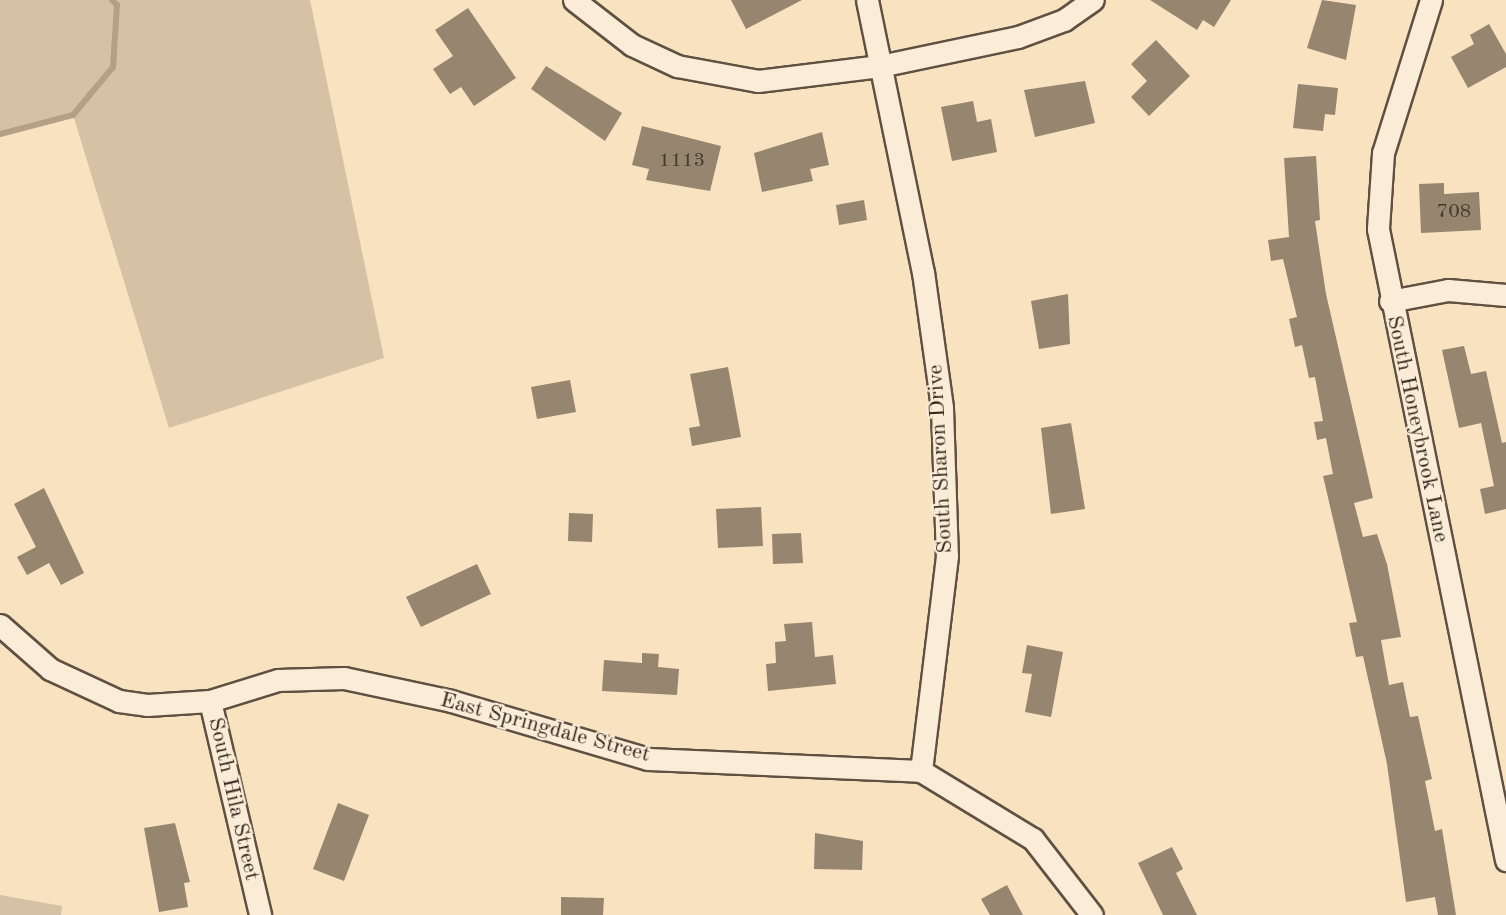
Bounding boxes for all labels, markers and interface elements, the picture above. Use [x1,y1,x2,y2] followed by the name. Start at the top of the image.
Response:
[659,149,705,173] house number: 1113
[1437,200,1471,224] house number: 708
[1380,313,1454,545] street label: South Honeybrook Lane
[923,364,959,554] street label: South Sharon Drive
[437,687,653,769] street label: East Springdale Street
[201,715,265,883] street label: South Hila Street

